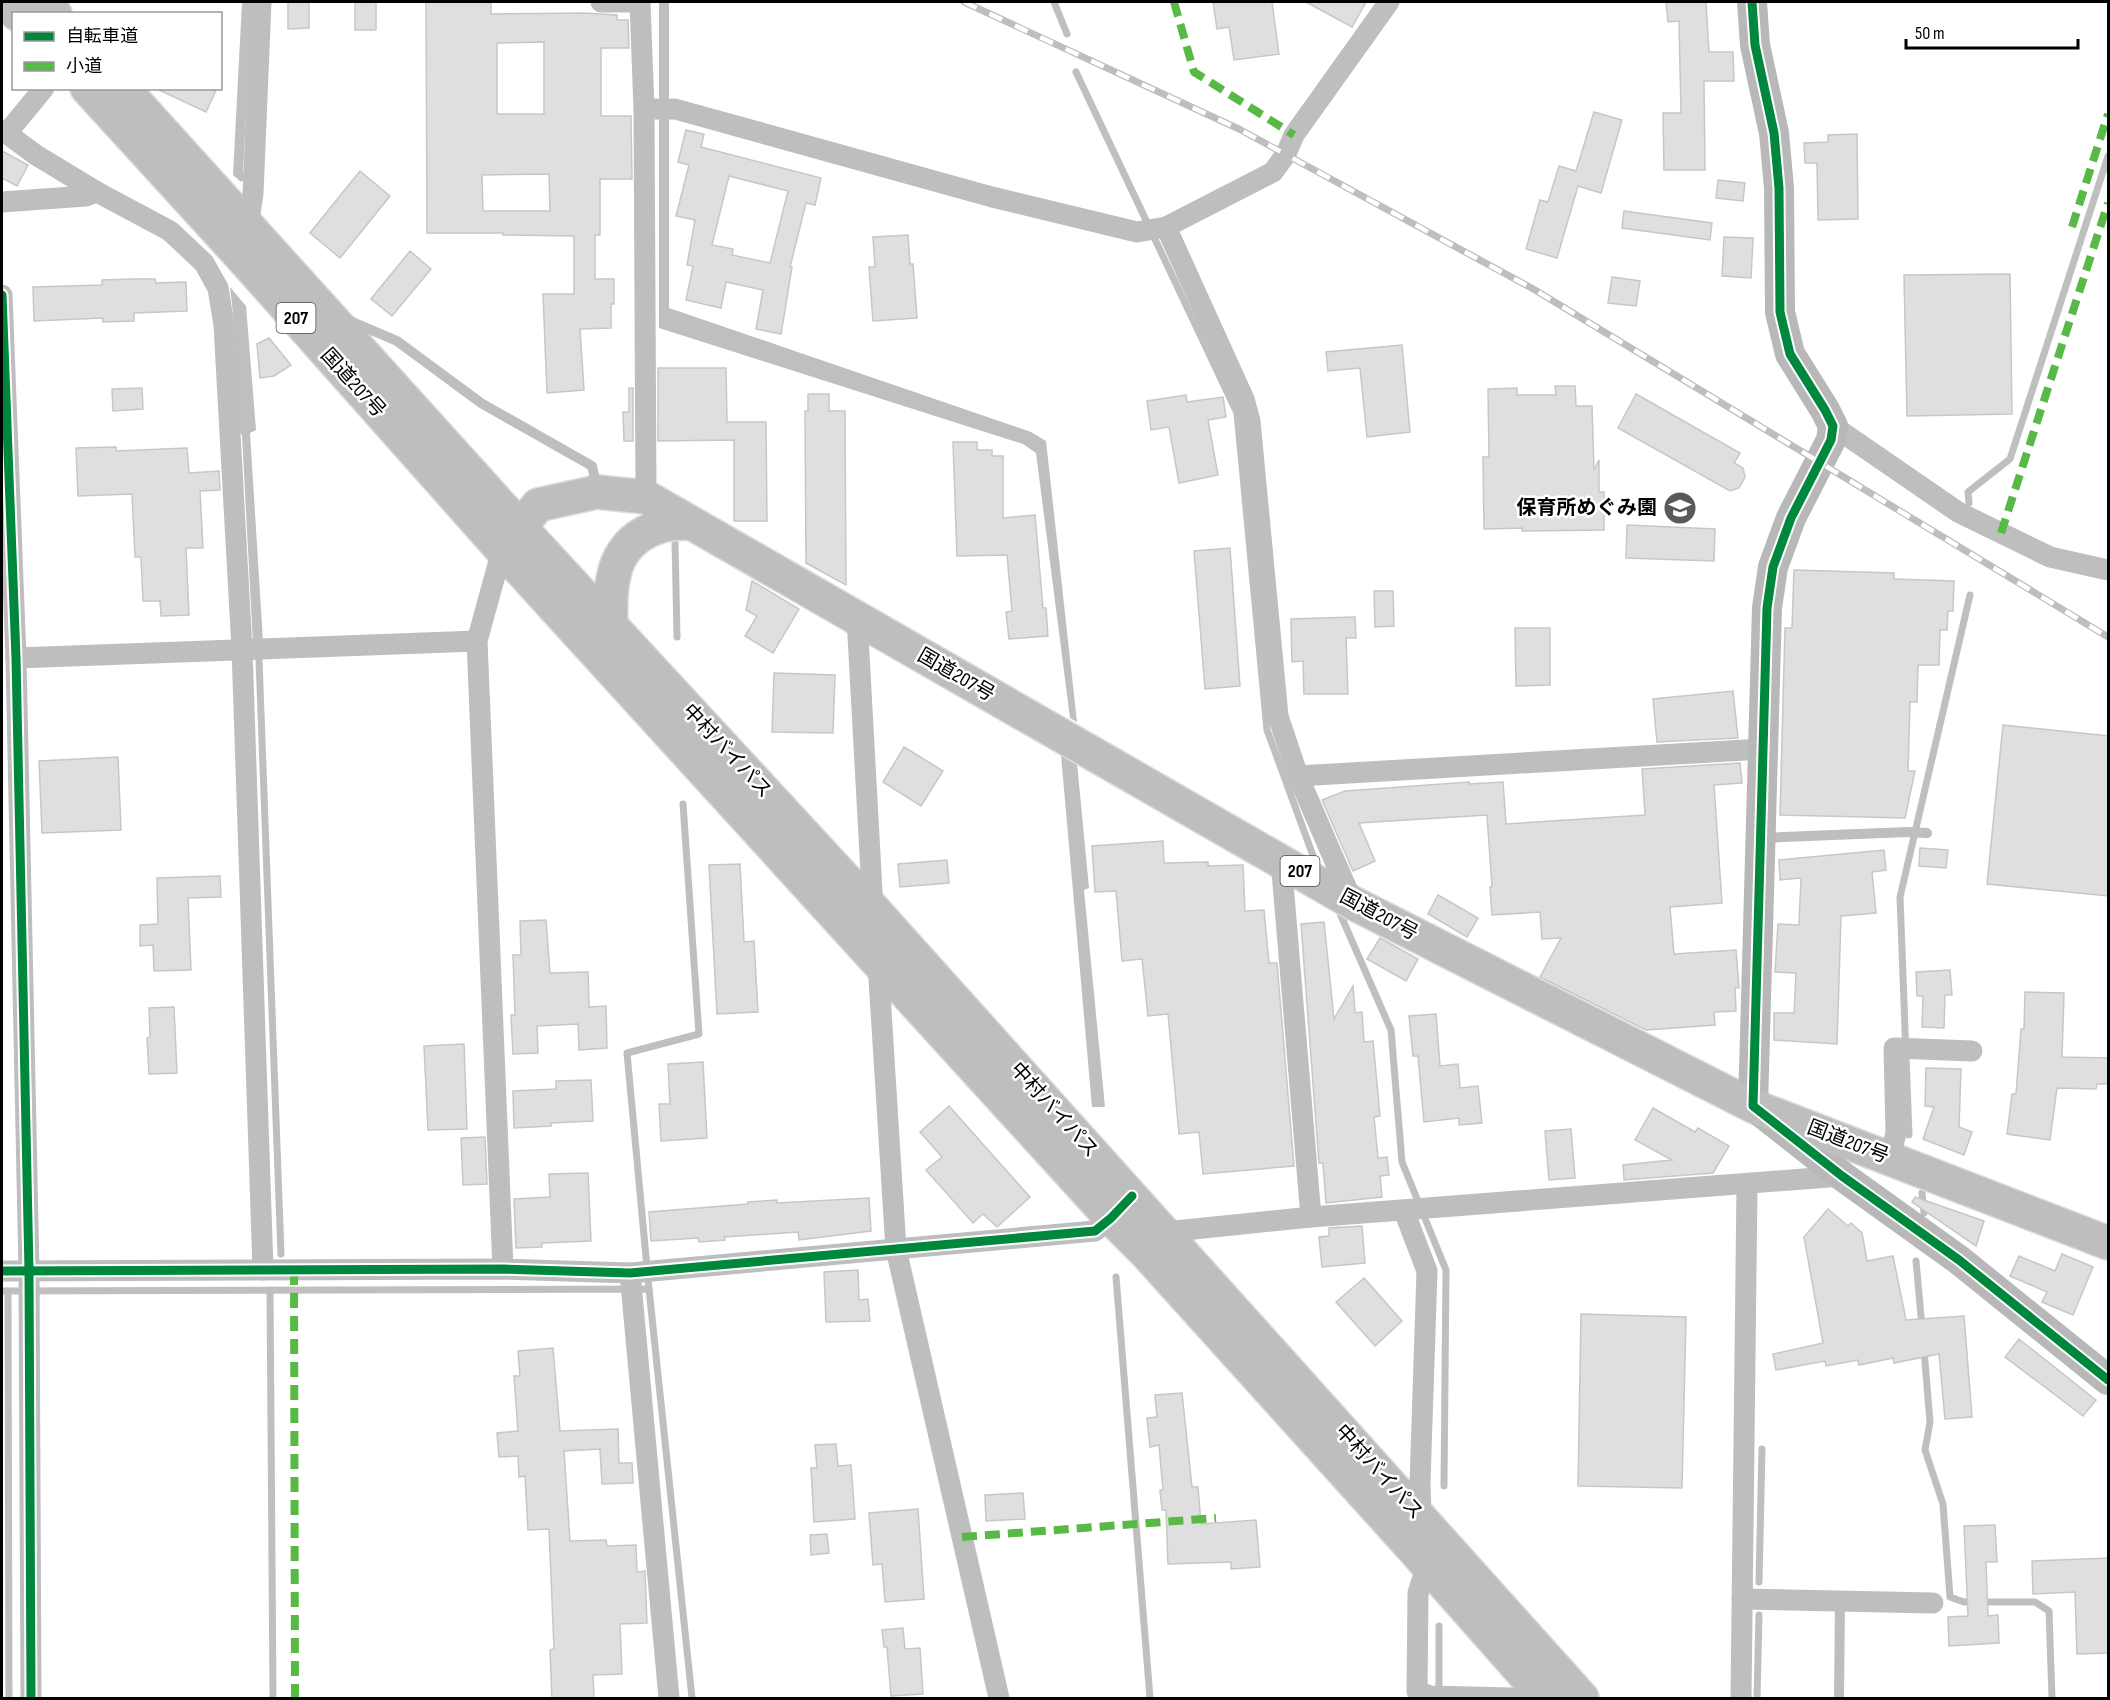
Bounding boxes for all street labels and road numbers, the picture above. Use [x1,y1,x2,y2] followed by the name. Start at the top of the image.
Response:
[276,303,316,333] road number: 207
[316,343,390,423] street label: 国道207号
[913,643,999,707] street label: 国道207号
[677,699,777,803] street label: 中村バイパス
[1280,856,1320,886] road number: 207
[1336,884,1422,946] street label: 国道207号
[1005,1058,1103,1162] street label: 中村バイパス
[1804,1116,1892,1168] street label: 国道207号
[1330,1420,1428,1524] street label: 中村バイパス

